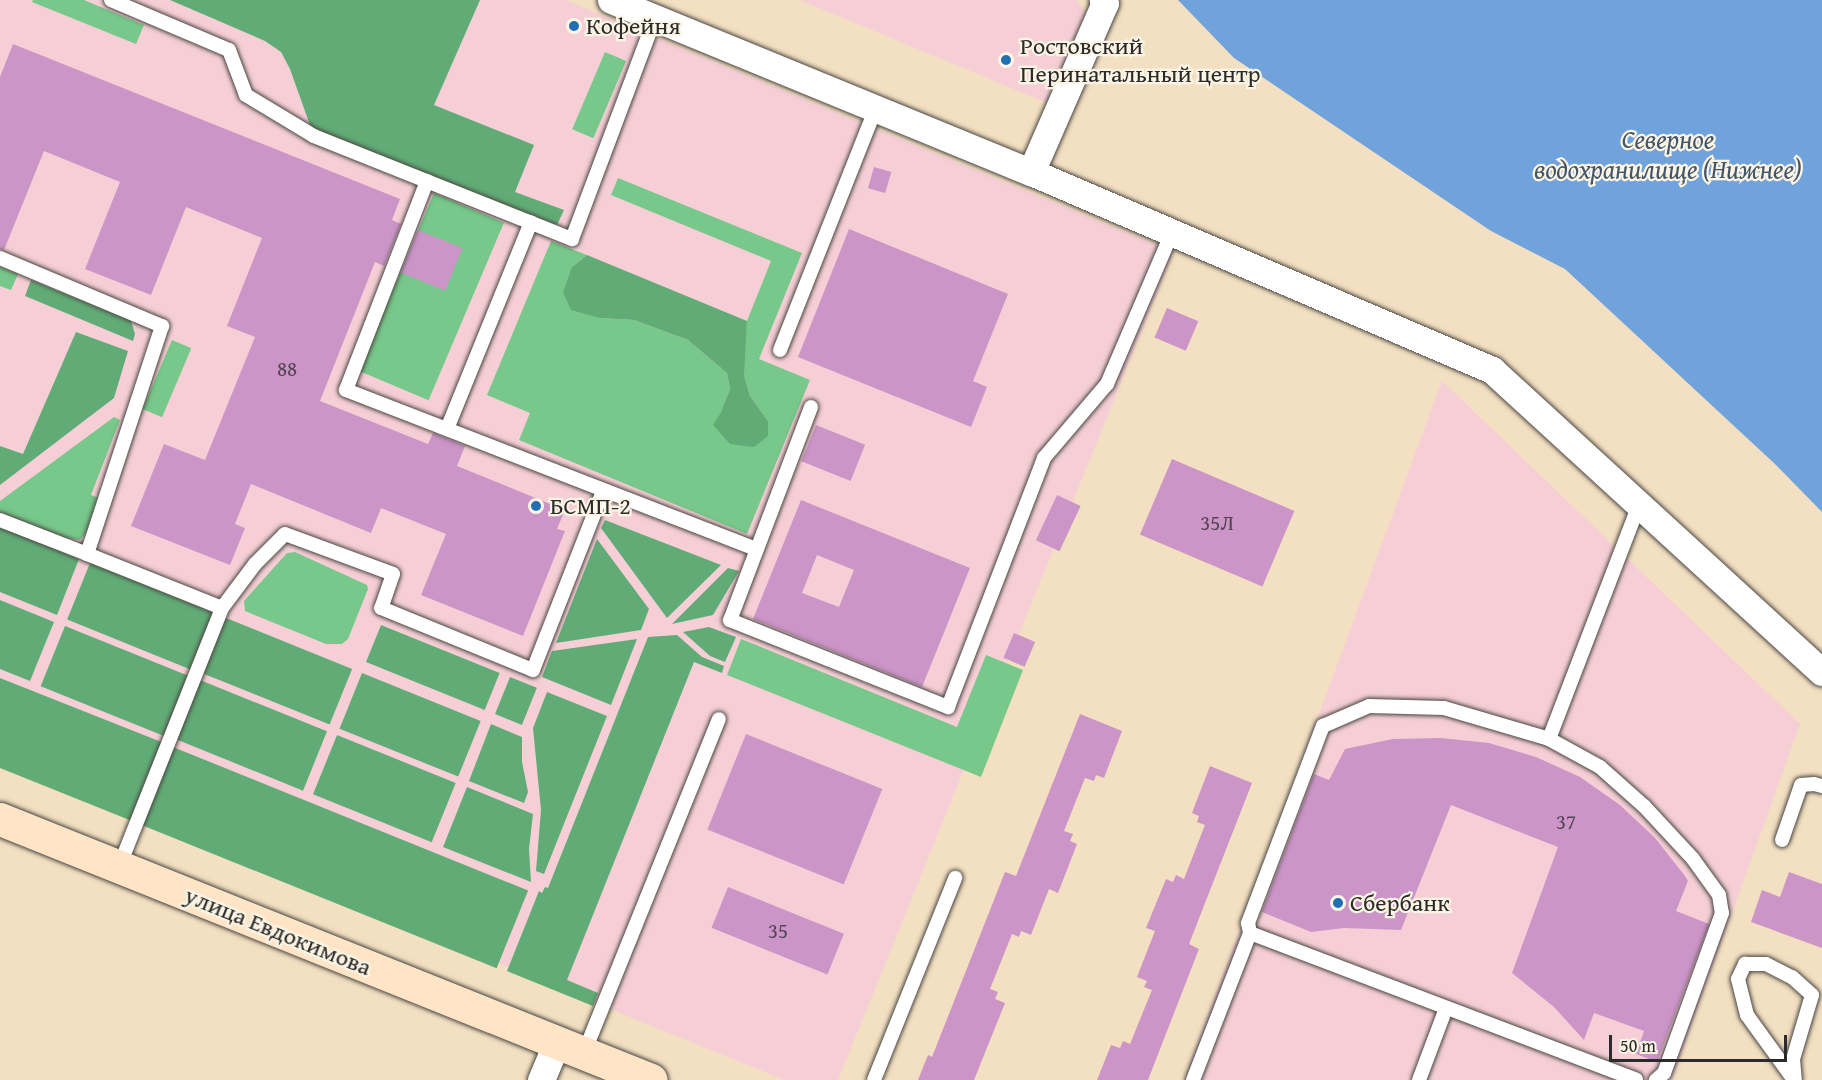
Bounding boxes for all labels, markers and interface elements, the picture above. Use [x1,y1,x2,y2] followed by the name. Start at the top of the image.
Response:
[586,12,681,40] place label: Кофейня
[567,19,581,33] marker: Кофейня
[1020,32,1261,88] place label: Ростовский Перинатальный центр
[997,51,1015,69] marker: Ростовский Перинатальный центр
[1534,123,1802,184] water label: Северное водохранилище (Нижнее)
[277,356,297,382] house number: 88
[550,492,631,520] place label: БСМП-2
[527,497,545,515] marker: БСМП-2
[1200,510,1234,536] house number: 35Л
[1556,809,1576,835] house number: 37
[181,880,375,982] street label: улица Евдокимова
[1350,889,1450,917] place label: Сбербанк
[1331,896,1345,910] marker: Сбербанк
[768,918,788,944] house number: 35
[1612,1023,1790,1061] scale bar
[1620,1032,1656,1059] text: 50 m

